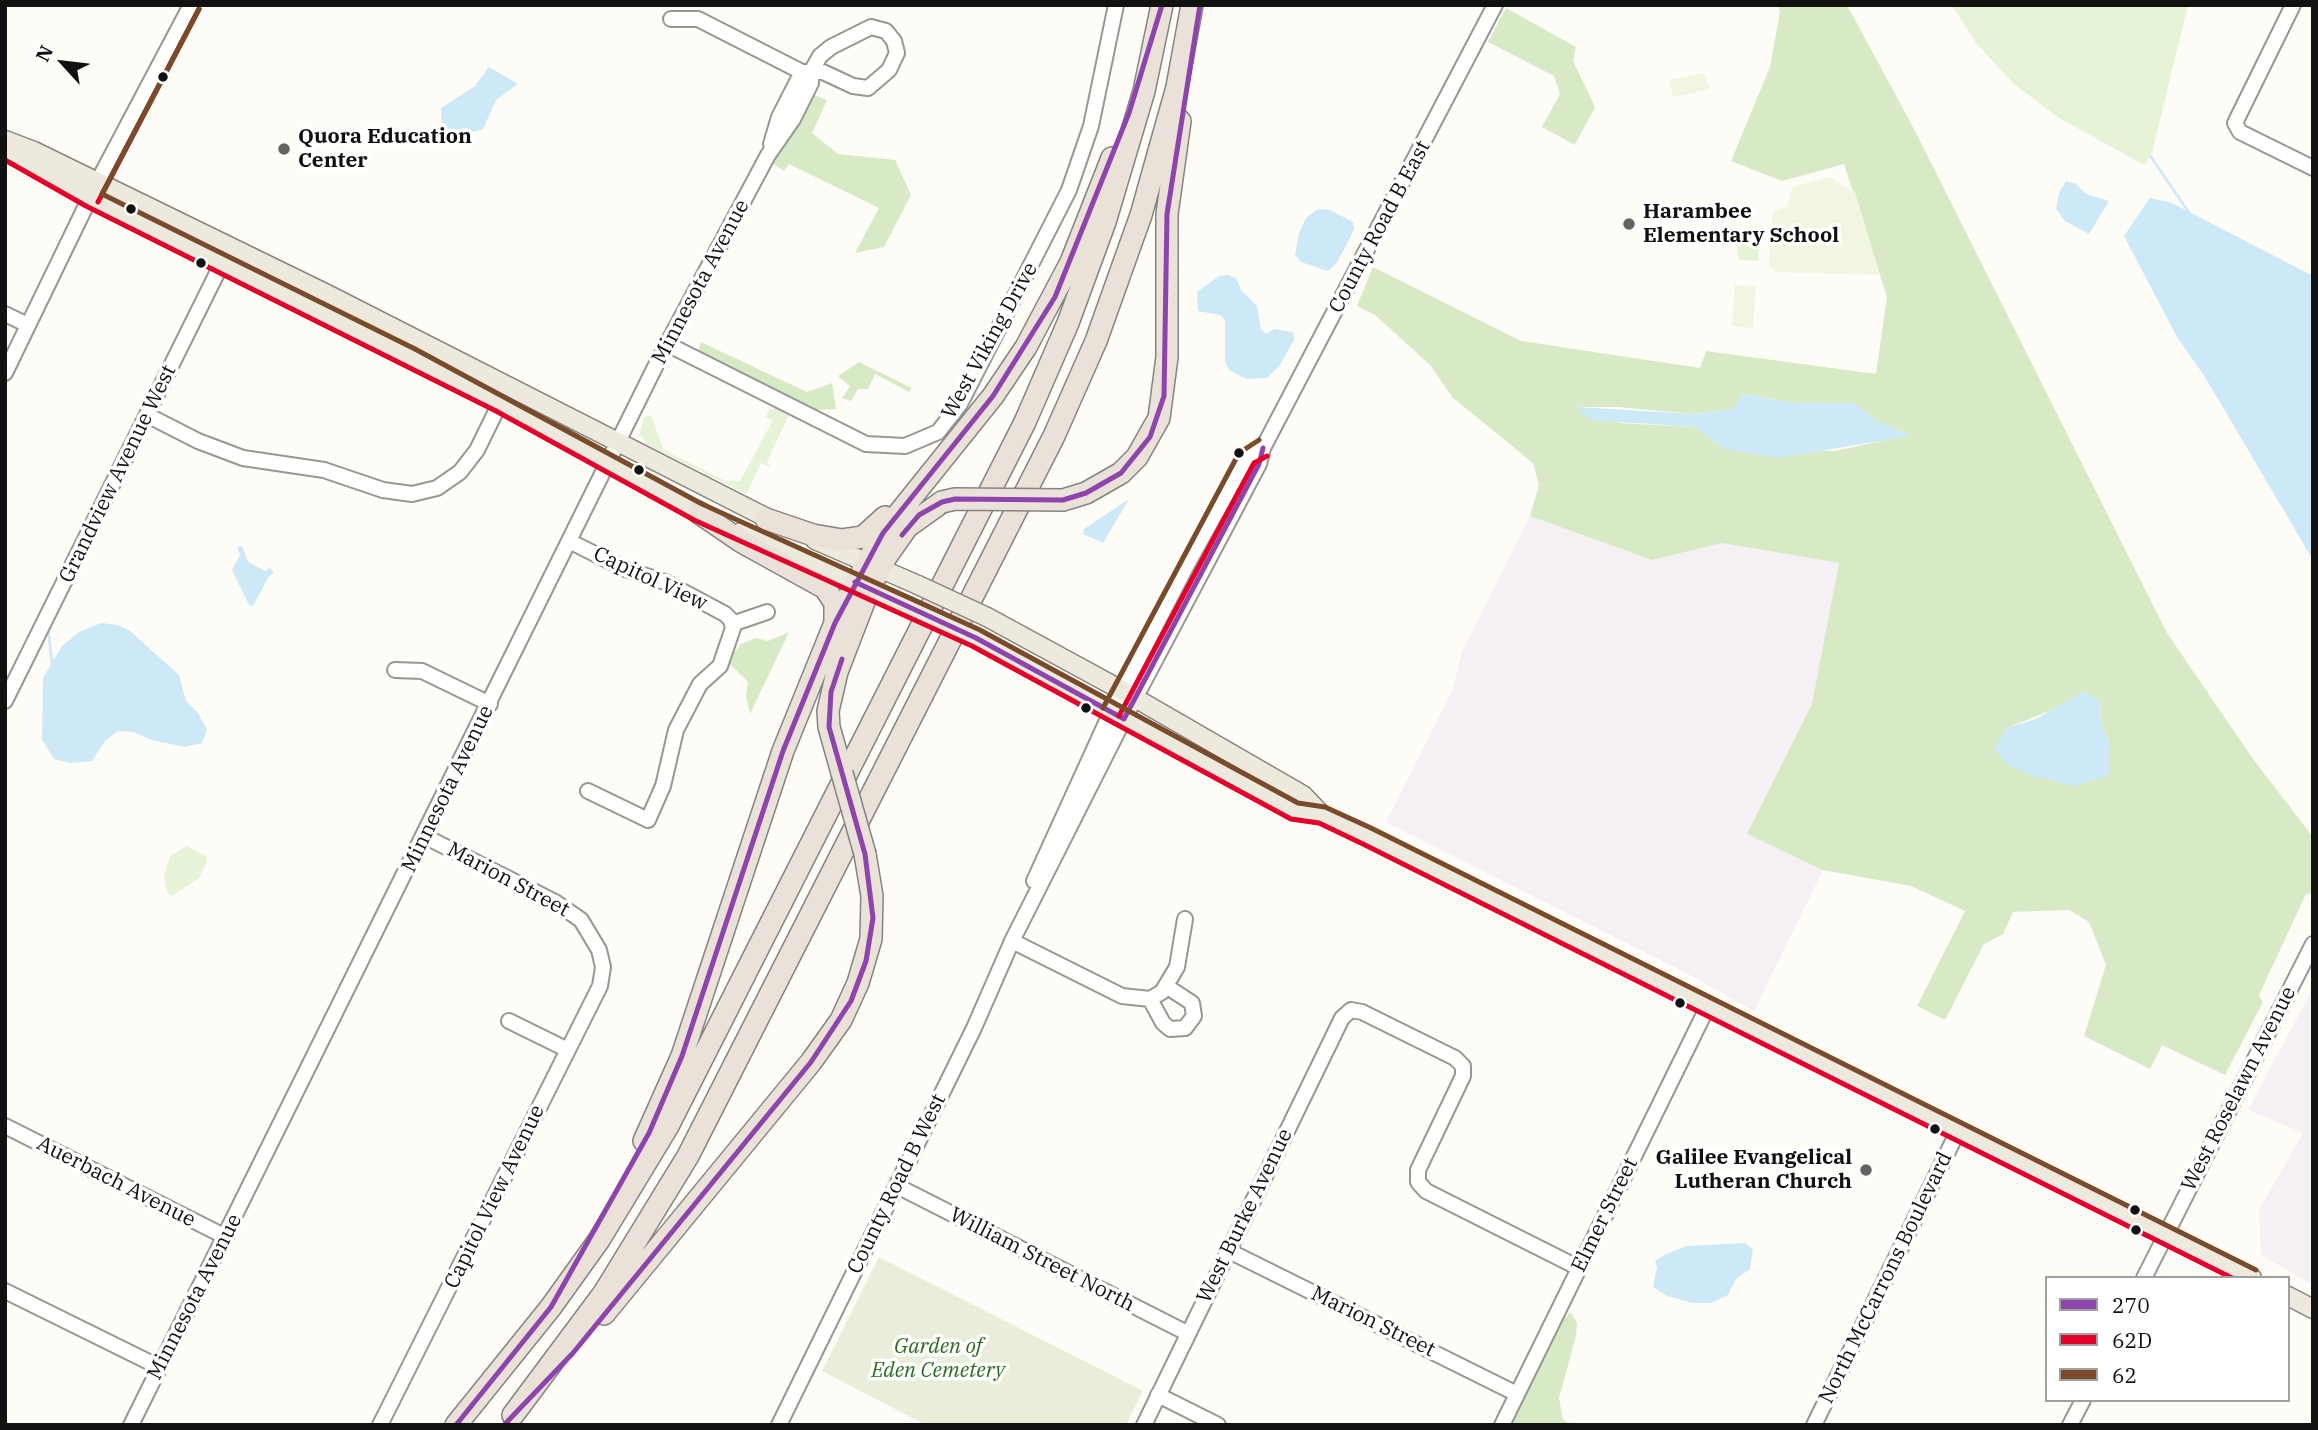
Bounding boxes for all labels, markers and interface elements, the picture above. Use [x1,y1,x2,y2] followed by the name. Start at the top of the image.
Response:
[28,28,98,98] north arrow
[30,41,58,66] text: N
[156,70,170,84] unlabelled marker
[298,124,472,174] place label: Quora Education Center
[1324,137,1436,317] street label: County Road B East
[276,141,292,157] marker: Quora Education Center
[647,195,755,369] street label: Minnesota Avenue
[1643,199,1839,249] place label: Harambee Elementary School
[124,202,138,216] unlabelled marker
[1621,216,1637,232] marker: Harambee Elementary School
[194,256,208,270] unlabelled marker
[937,258,1043,424] street label: West Viking Drive
[54,361,182,587] street label: Grandview Avenue West
[1232,446,1246,460] unlabelled marker
[632,463,646,477] unlabelled marker
[589,542,711,616] street label: Capitol View
[397,701,499,877] street label: Minnesota Avenue
[1079,701,1093,715] unlabelled marker
[443,837,573,923] street label: Marion Street
[2176,983,2302,1195] street label: West Roselawn Avenue
[1673,996,1687,1010] unlabelled marker
[842,1090,952,1278] street label: County Road B West
[440,1101,550,1293] street label: Capitol View Avenue
[1928,1122,1942,1136] unlabelled marker
[1192,1125,1298,1307] street label: West Burke Avenue
[33,1131,199,1233] street label: Auerbach Avenue
[1656,1145,1852,1195] place label: Galilee Evangelical Lutheran Church
[1814,1148,1958,1408] street label: North McCarrons Boulevard
[1566,1154,1644,1276] street label: Elmer Street
[1858,1162,1874,1178] marker: Galilee Evangelical Lutheran Church
[945,1202,1139,1318] street label: William Street North
[2128,1203,2142,1217] unlabelled marker
[142,1210,248,1384] street label: Minnesota Avenue
[2129,1223,2143,1237] unlabelled marker
[2045,1276,2290,1402] legend
[1307,1281,1439,1363] street label: Marion Street
[2112,1291,2150,1319] text: 270
[2112,1326,2152,1354] text: 62D
[871,1334,1005,1384] park label: Garden of Eden Cemetery
[2112,1361,2137,1389] text: 62

